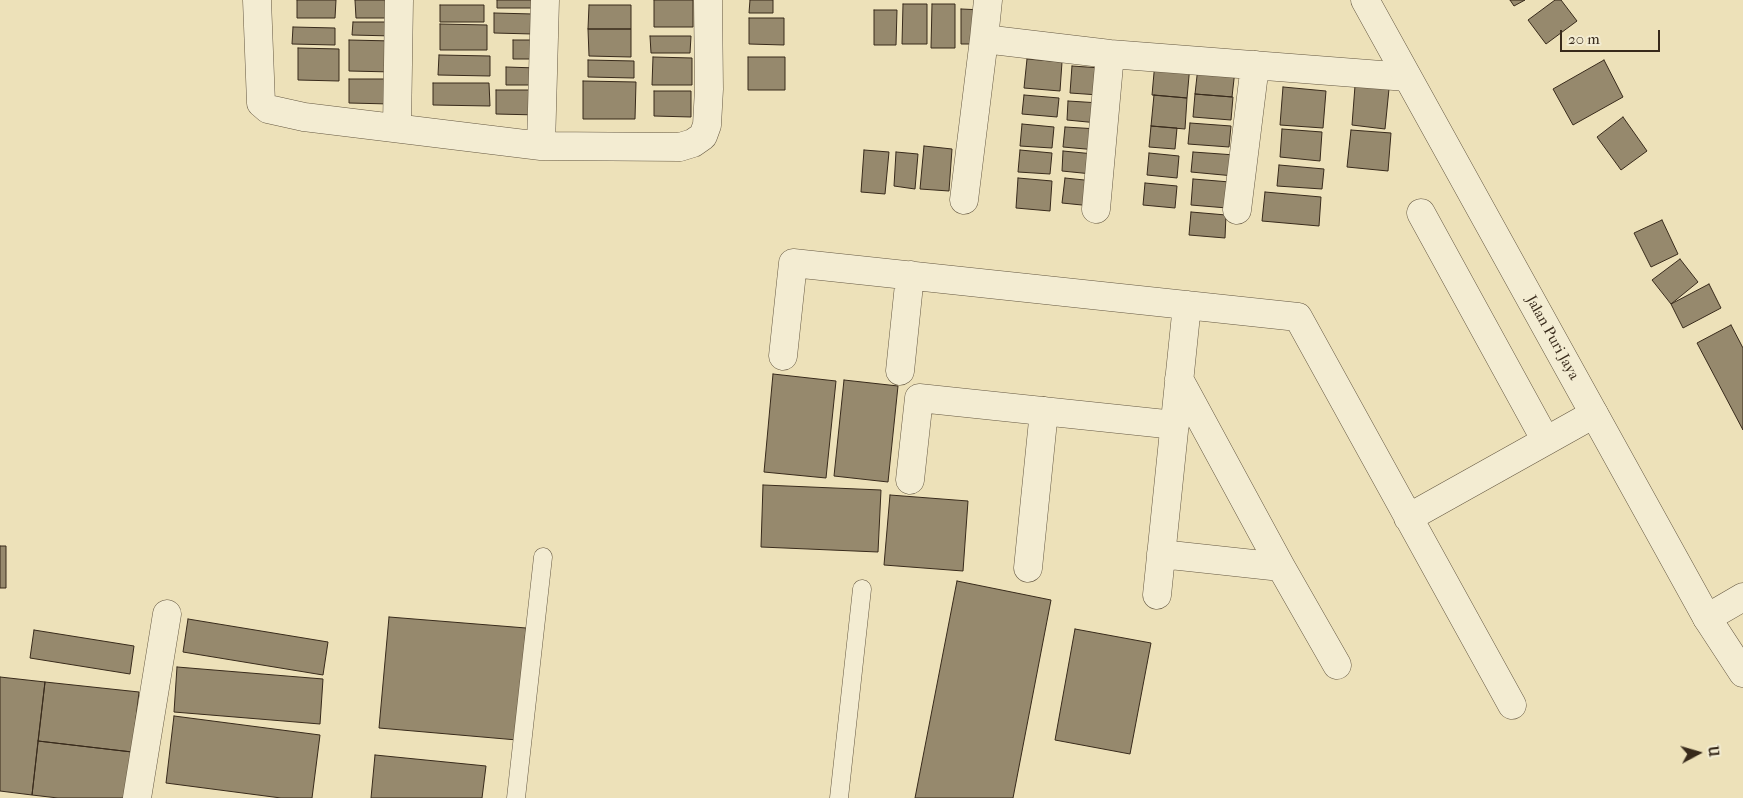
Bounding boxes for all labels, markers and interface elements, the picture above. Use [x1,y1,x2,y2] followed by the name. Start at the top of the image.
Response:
[1563,20,1663,52] scale bar
[1568,30,1600,48] text: 20 m
[1521,293,1583,383] street label: Jalan Puri Jaya
[1673,728,1723,778] north arrow
[1704,745,1722,758] text: U

